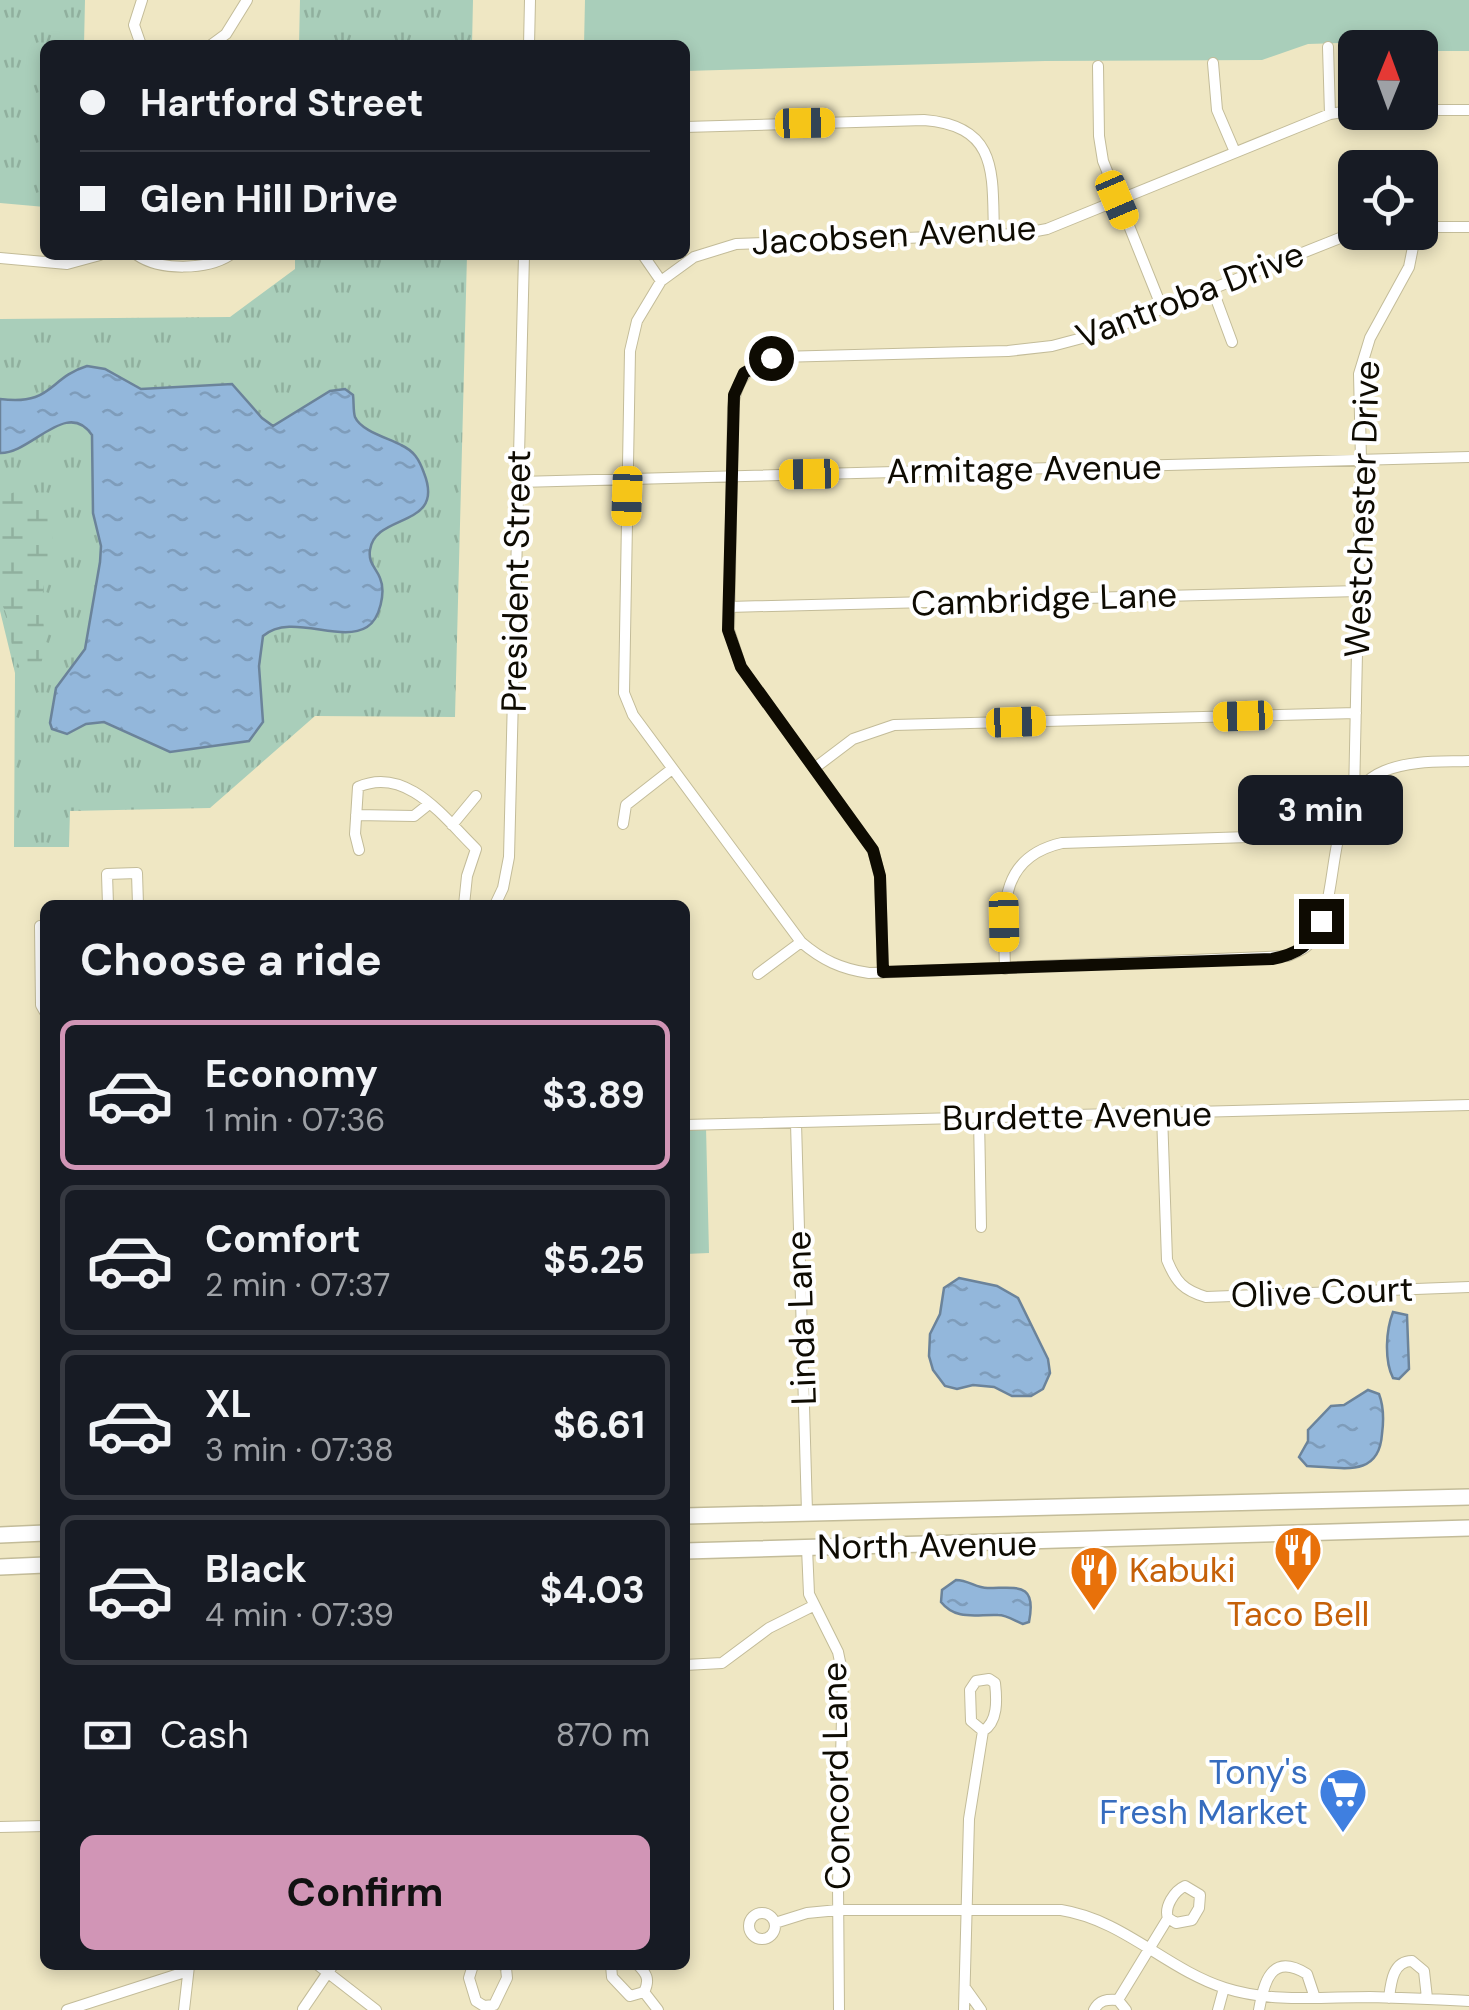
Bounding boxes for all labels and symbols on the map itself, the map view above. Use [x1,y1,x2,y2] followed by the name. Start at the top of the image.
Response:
[1338,30,1438,130] north arrow
[775,107,835,139] car
[1091,167,1143,233] car
[750,205,1038,265] street label: Jacobsen Avenue
[1069,230,1311,360] street label: Vantroba Drive
[749,336,794,381] route start
[1334,360,1390,658] street label: Westchester Drive
[886,444,1162,494] street label: Armitage Avenue
[491,449,541,713] street label: President Street
[779,458,839,490] car
[611,465,643,527] car
[910,571,1178,627] street label: Cambridge Lane
[1212,700,1274,732] car
[985,706,1047,738] car
[1238,776,1404,846] callout: 3 min
[988,892,1020,952] car
[1299,899,1344,944] route end
[942,1091,1212,1141] street label: Burdette Avenue
[775,1230,827,1406] street label: Linda Lane
[1230,1266,1414,1318] street label: Olive Court
[817,1520,1037,1570] street label: North Avenue
[1272,1524,1324,1592] restaurant icon: Taco Bell
[1068,1544,1120,1612] restaurant icon: Kabuki
[1129,1547,1236,1593] place label: Kabuki
[1227,1591,1369,1637] place label: Taco Bell
[811,1662,861,1890] street label: Concord Lane
[1099,1749,1308,1835] place label: Tony's Fresh Market
[1317,1766,1369,1834] supermarket icon: Tony's Fresh Market

